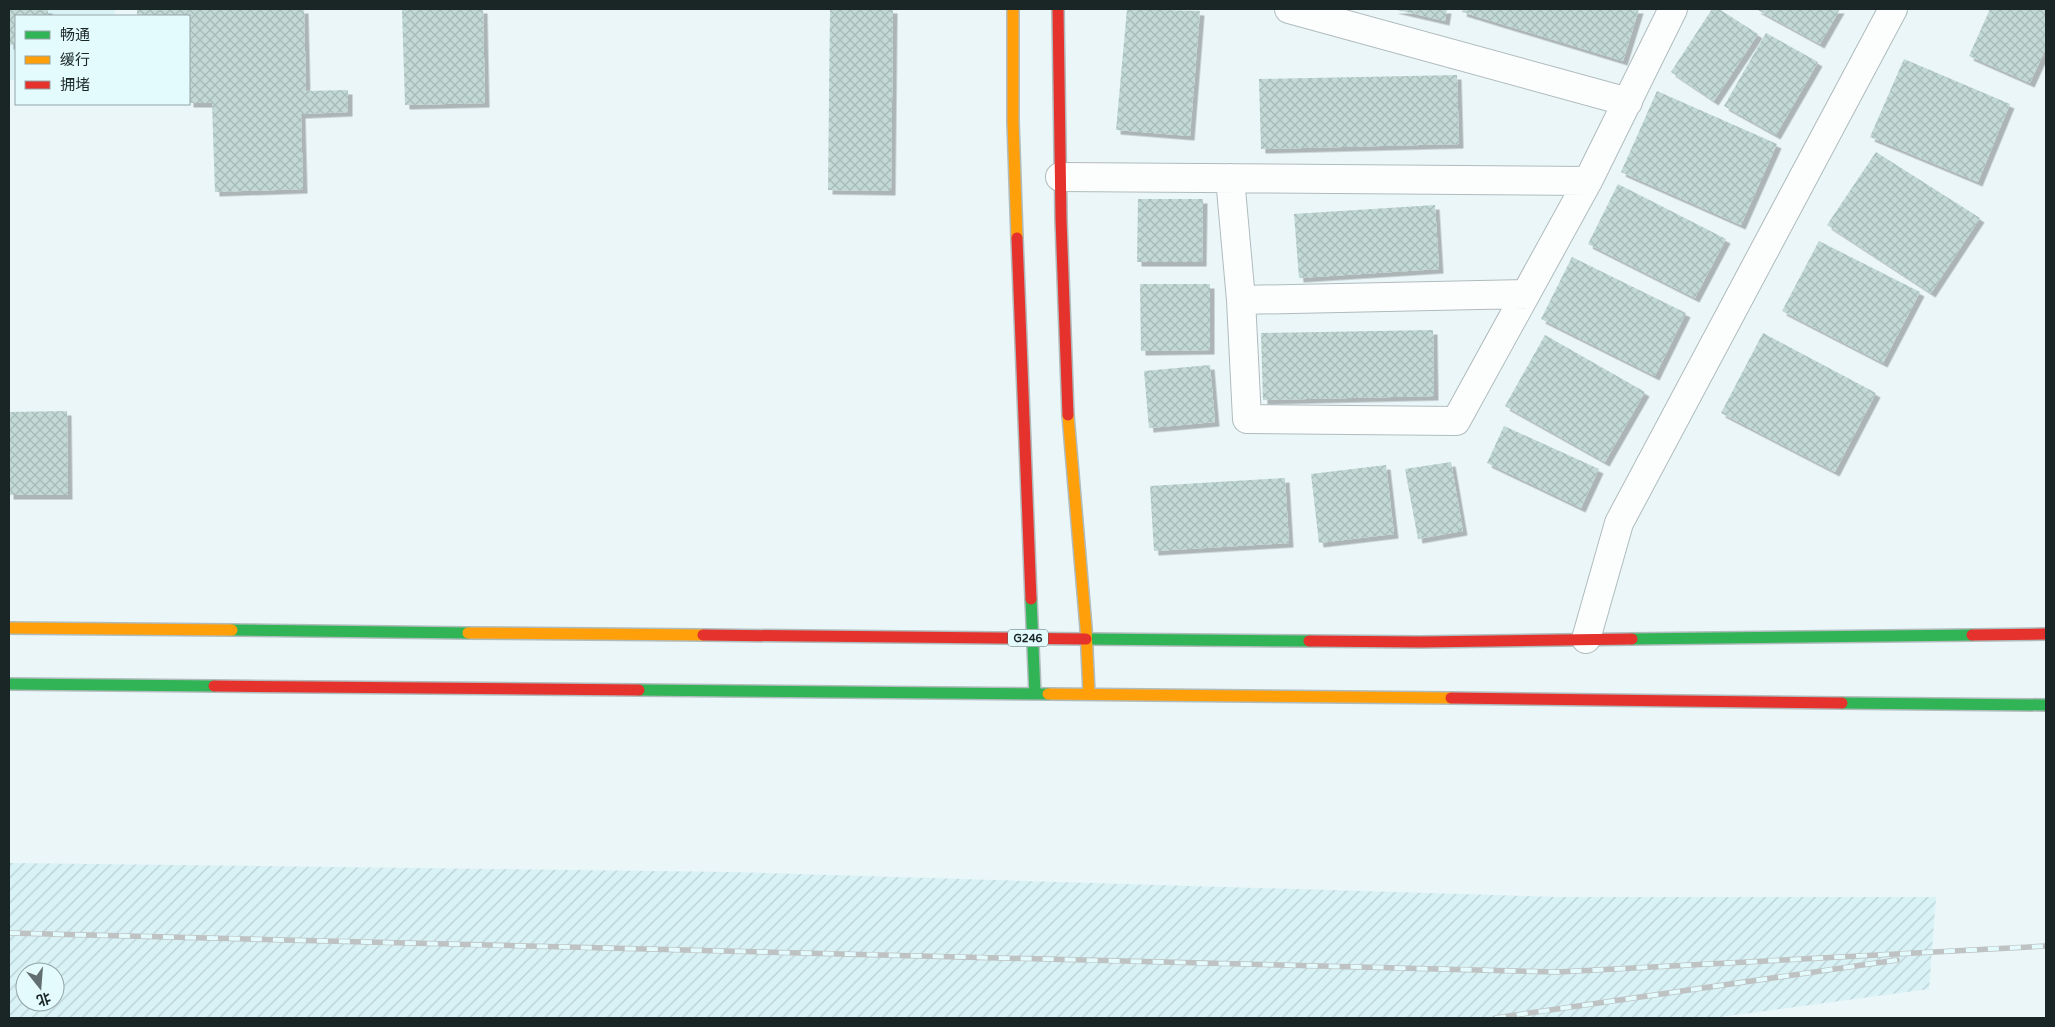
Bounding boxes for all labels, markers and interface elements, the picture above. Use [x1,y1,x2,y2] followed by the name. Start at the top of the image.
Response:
[15,15,190,105] legend
[60,26,90,44] text: 畅通
[60,51,90,69] text: 缓行
[60,76,90,94] text: 拥堵
[1008,630,1048,646] road number: G246
[15,962,65,1012] north arrow
[34,989,53,1009] text: 北

